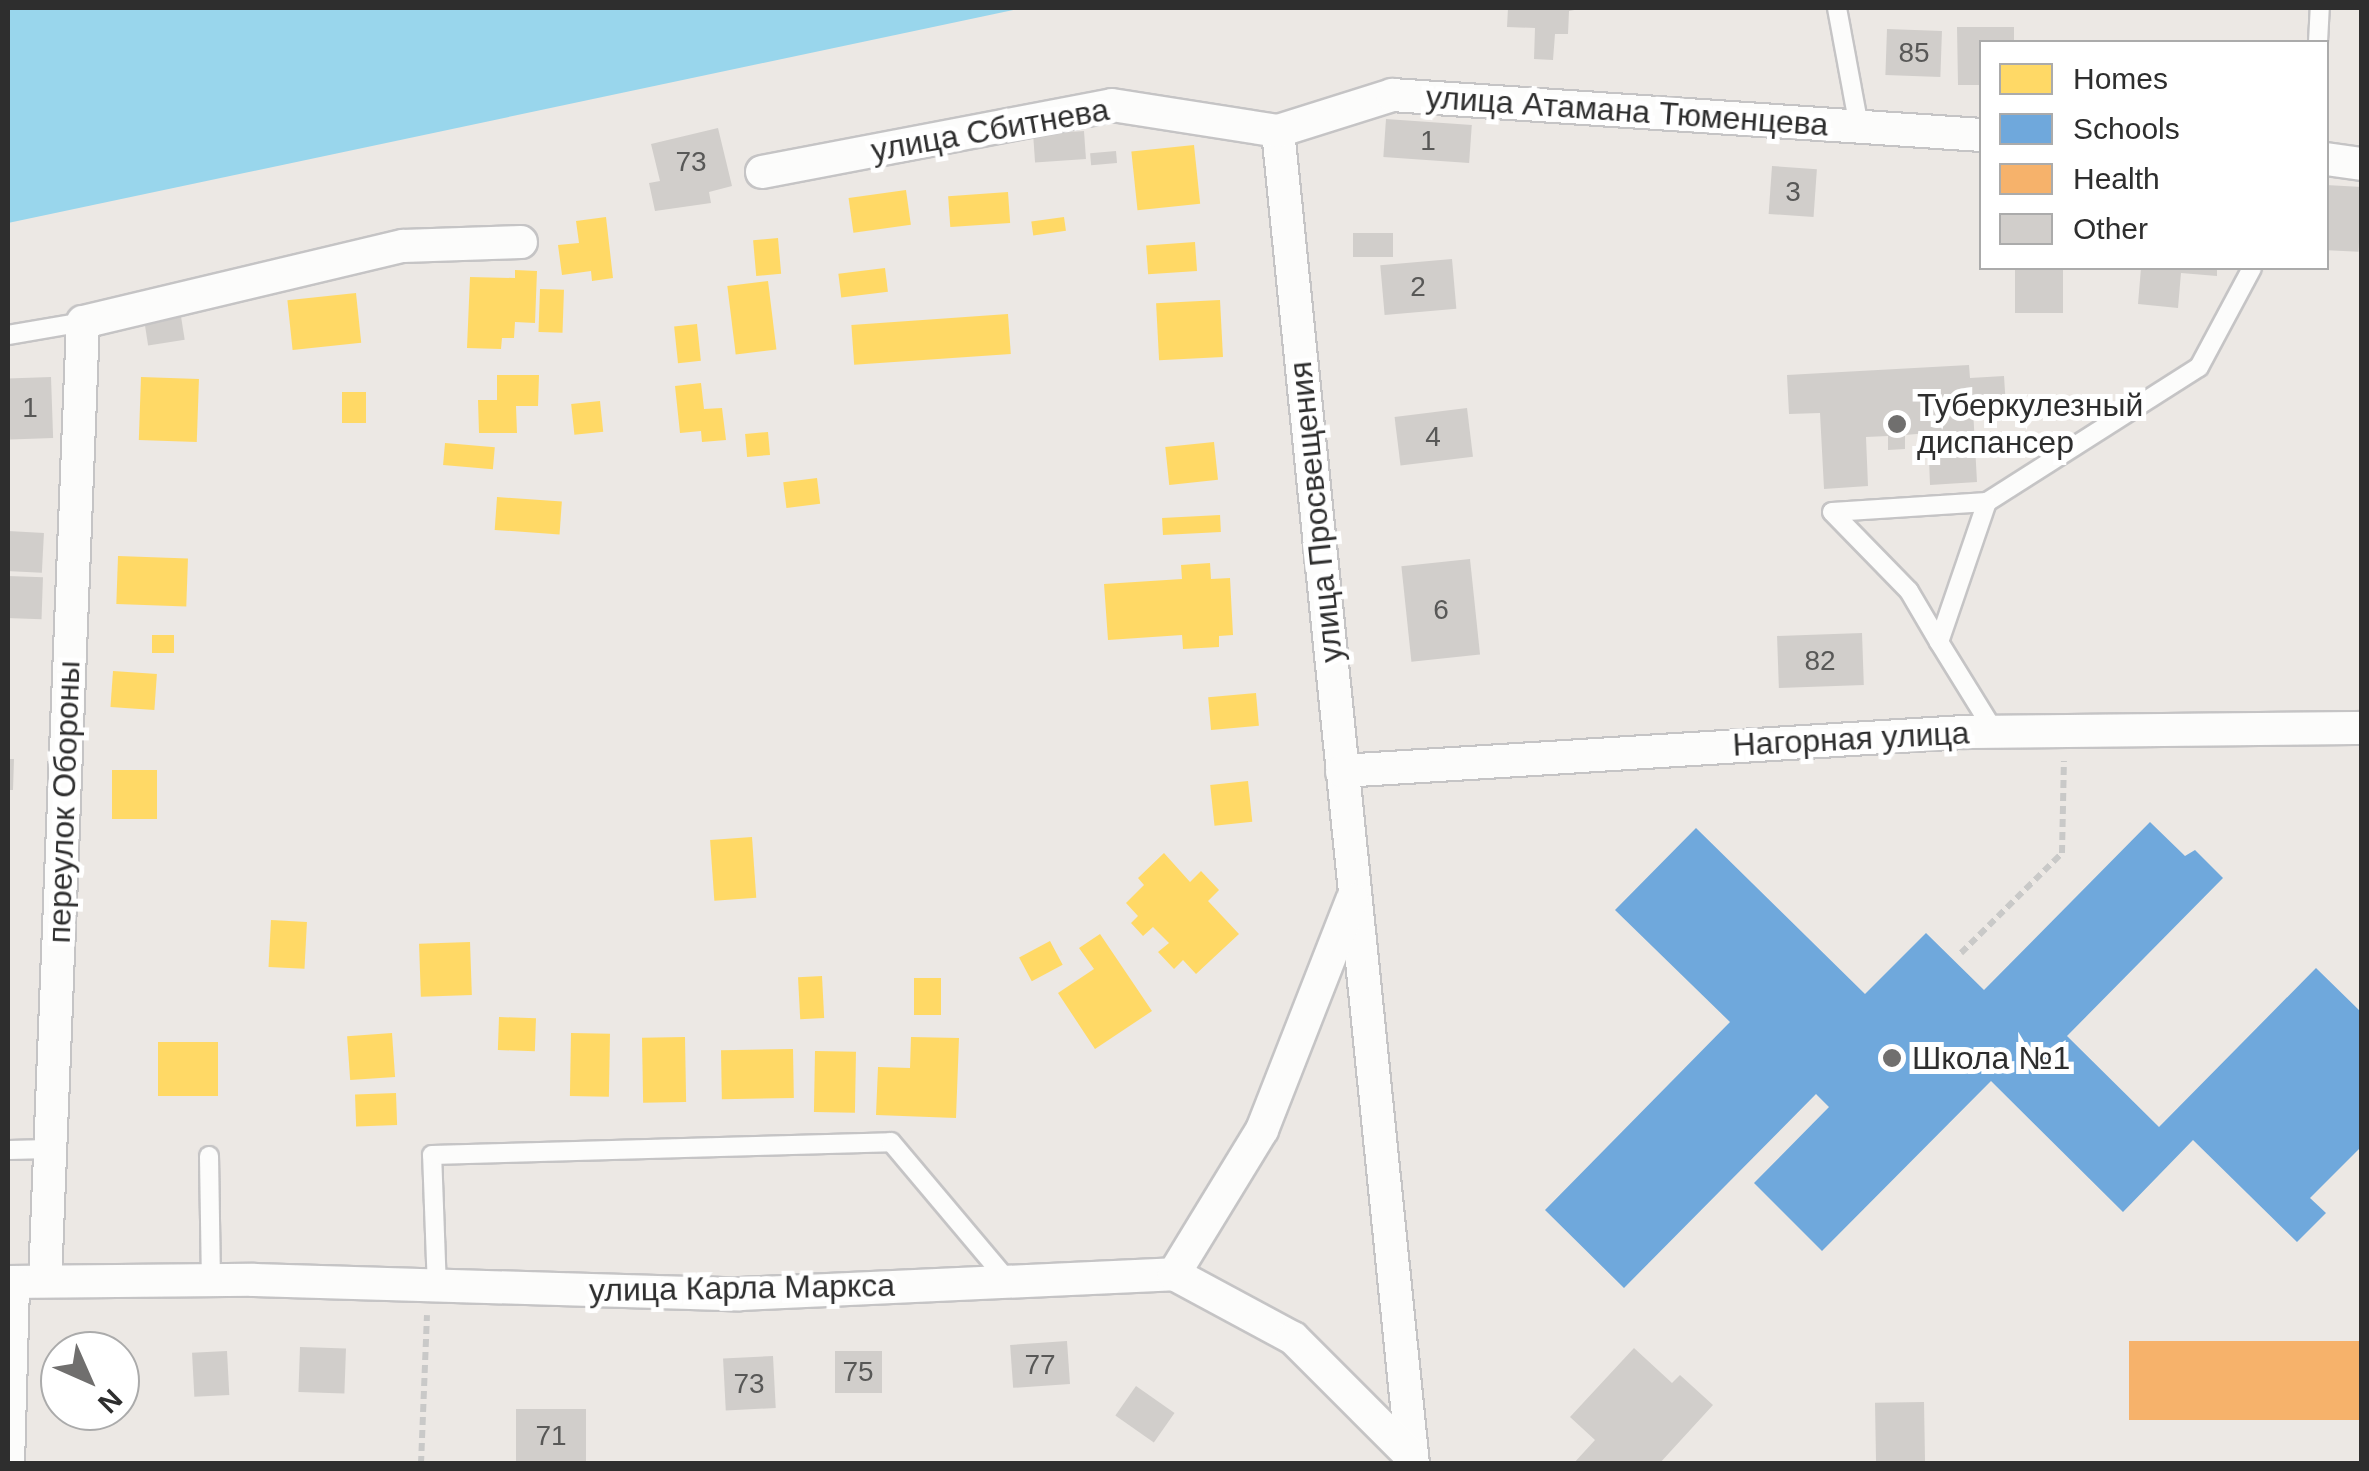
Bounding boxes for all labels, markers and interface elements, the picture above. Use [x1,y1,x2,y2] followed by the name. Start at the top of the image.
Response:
[1898,36,1930,70] house number: 85
[1979,40,2329,270] legend
[2073,62,2168,95] text: Homes
[1425,78,1829,144] street label: улица Атамана Тюменцева
[868,90,1112,170] street label: улица Сбитнева
[2073,112,2180,145] text: Schools
[1420,124,1436,158] house number: 1
[675,145,707,179] house number: 73
[2073,162,2160,195] text: Health
[1785,175,1801,209] house number: 3
[2073,212,2148,245] text: Other
[1410,270,1426,304] house number: 2
[1281,360,1351,664] street label: улица Просвещения
[1917,387,2143,462] place label: Туберкулезный диспансер
[22,391,38,425] house number: 1
[1886,413,1908,435] marker: Туберкулезный диспансер
[1425,420,1441,454] house number: 4
[1433,593,1449,627] house number: 6
[1804,644,1836,678] house number: 82
[40,660,88,944] street label: переулок Обороны
[1732,714,1970,764] street label: Нагорная улица
[1912,1039,2070,1077] place label: Школа №1
[1881,1047,1903,1069] marker: Школа №1
[589,1266,895,1310] street label: улица Карла Маркса
[40,1331,140,1431] north arrow
[1024,1348,1056,1382] house number: 77
[842,1355,874,1389] house number: 75
[733,1367,765,1401] house number: 73
[92,1383,128,1419] text: N
[535,1419,567,1453] house number: 71

